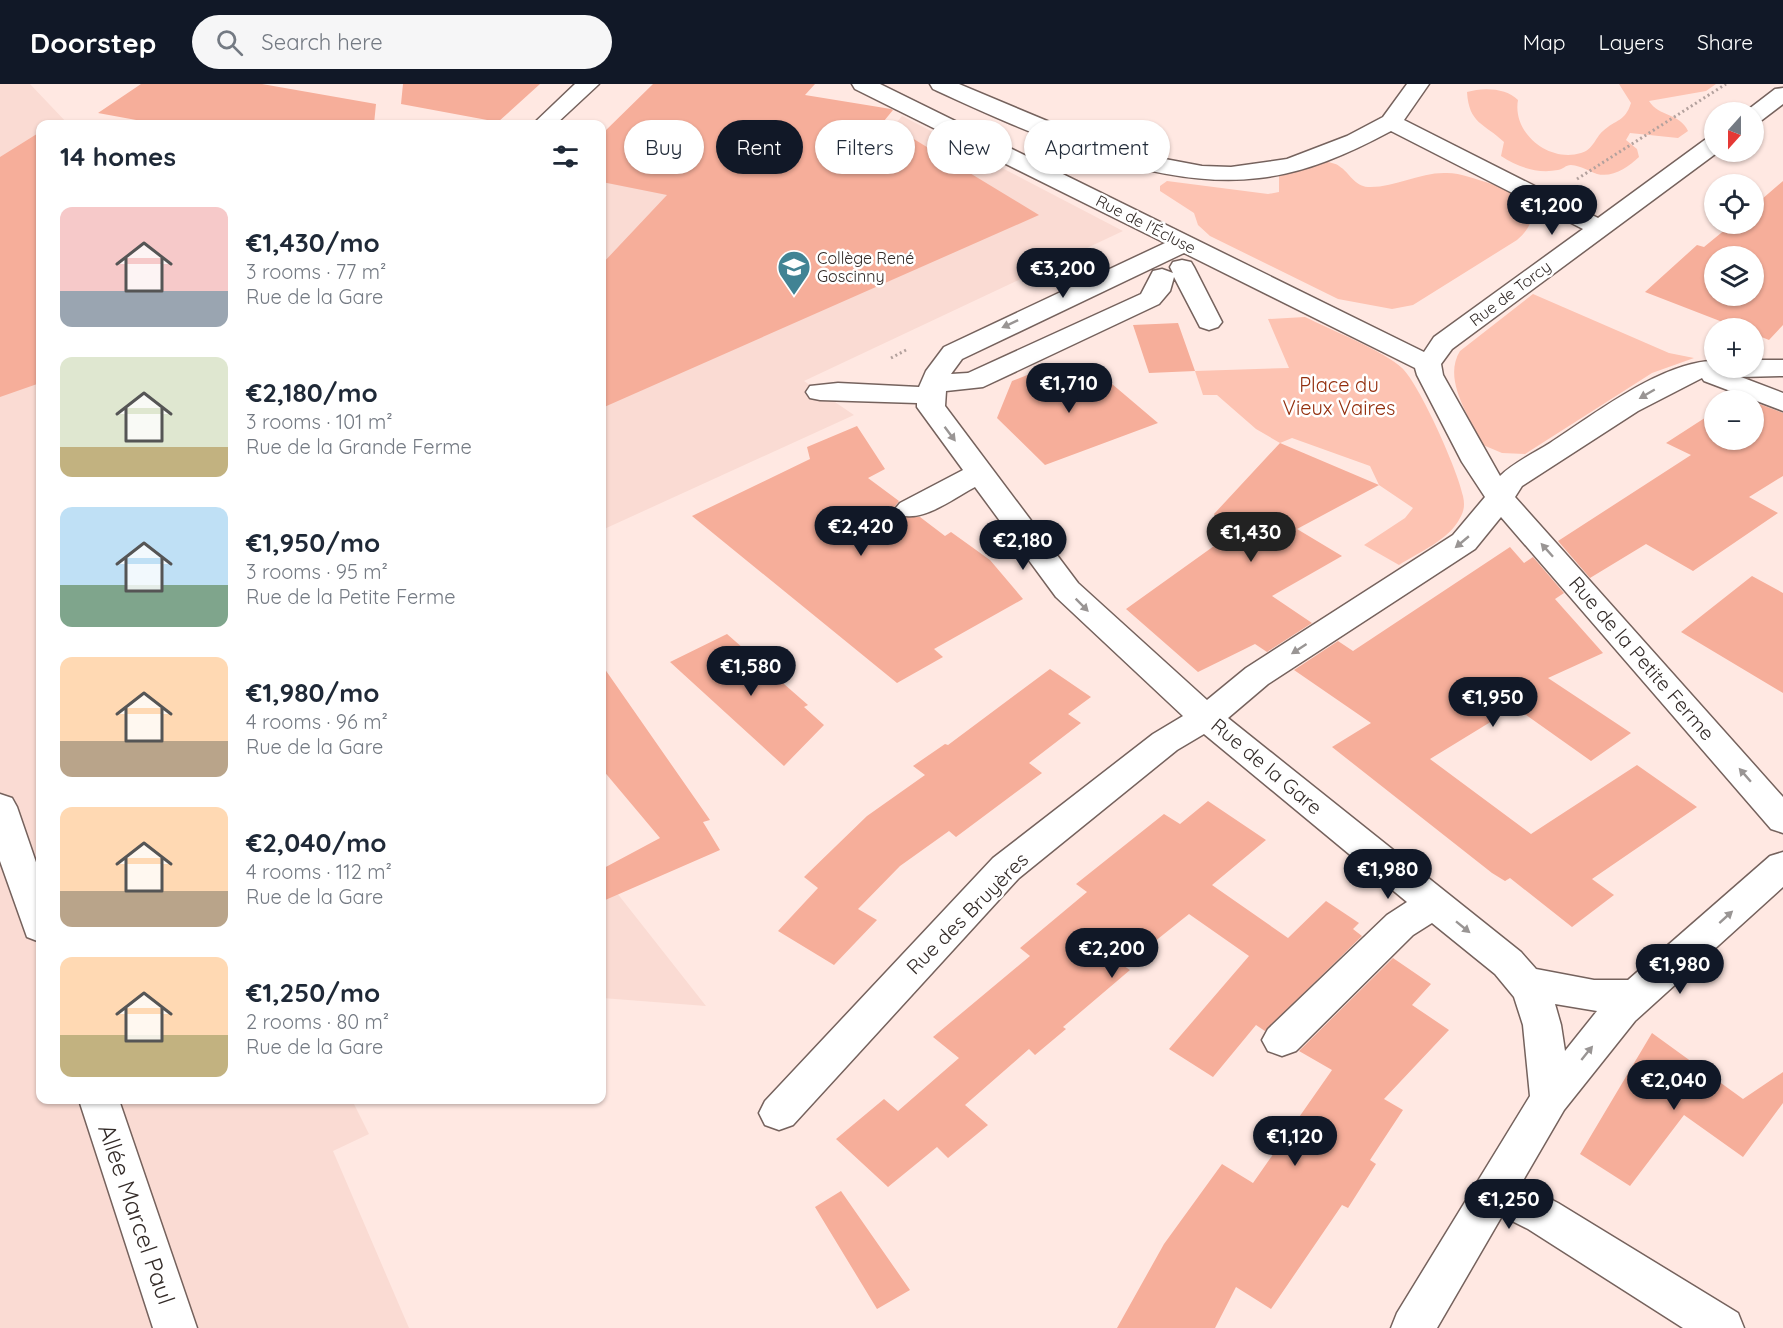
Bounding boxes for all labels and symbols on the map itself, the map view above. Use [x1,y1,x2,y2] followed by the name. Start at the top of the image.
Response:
[1704,102,1764,162] north arrow
[1503,185,1601,236] pin: €1,200
[1093,190,1199,258] street label: Rue de l'Écluse
[817,248,914,286] place label: Collège René Goscinny
[1014,248,1112,299] pin: €3,200
[776,249,812,296] school or university icon: Collège René Goscinny
[1465,256,1555,330] street label: Rue de Torcy
[1002,320,1019,329] one-way arrow
[1020,363,1118,414] pin: €1,710
[1283,372,1395,420] park label: Place du Vieux Vaires
[1639,389,1656,399] one-way arrow
[944,426,956,441] one-way arrow
[812,506,910,557] pin: €2,420
[1202,512,1300,563] pin: €1,430
[974,520,1072,571] pin: €2,180
[1454,535,1470,548] one-way arrow
[1540,542,1554,557] one-way arrow
[1564,571,1720,745] street label: Rue de la Petite Ferme
[1075,597,1089,612] one-way arrow
[1291,643,1307,654] one-way arrow
[702,646,800,697] pin: €1,580
[1444,677,1542,728] pin: €1,950
[1206,712,1328,820] street label: Rue de la Gare
[1738,768,1751,783] one-way arrow
[901,847,1033,979] street label: Rue des Bruyères
[1339,849,1437,900] pin: €1,980
[1718,911,1733,924] one-way arrow
[1456,920,1471,932] one-way arrow
[1063,928,1161,979] pin: €2,200
[1631,944,1729,995] pin: €1,980
[1580,1045,1593,1061] one-way arrow
[1625,1060,1723,1111] pin: €2,040
[1246,1116,1344,1167] pin: €1,120
[92,1120,182,1308] street label: Allée Marcel Paul
[1460,1179,1558,1230] pin: €1,250

